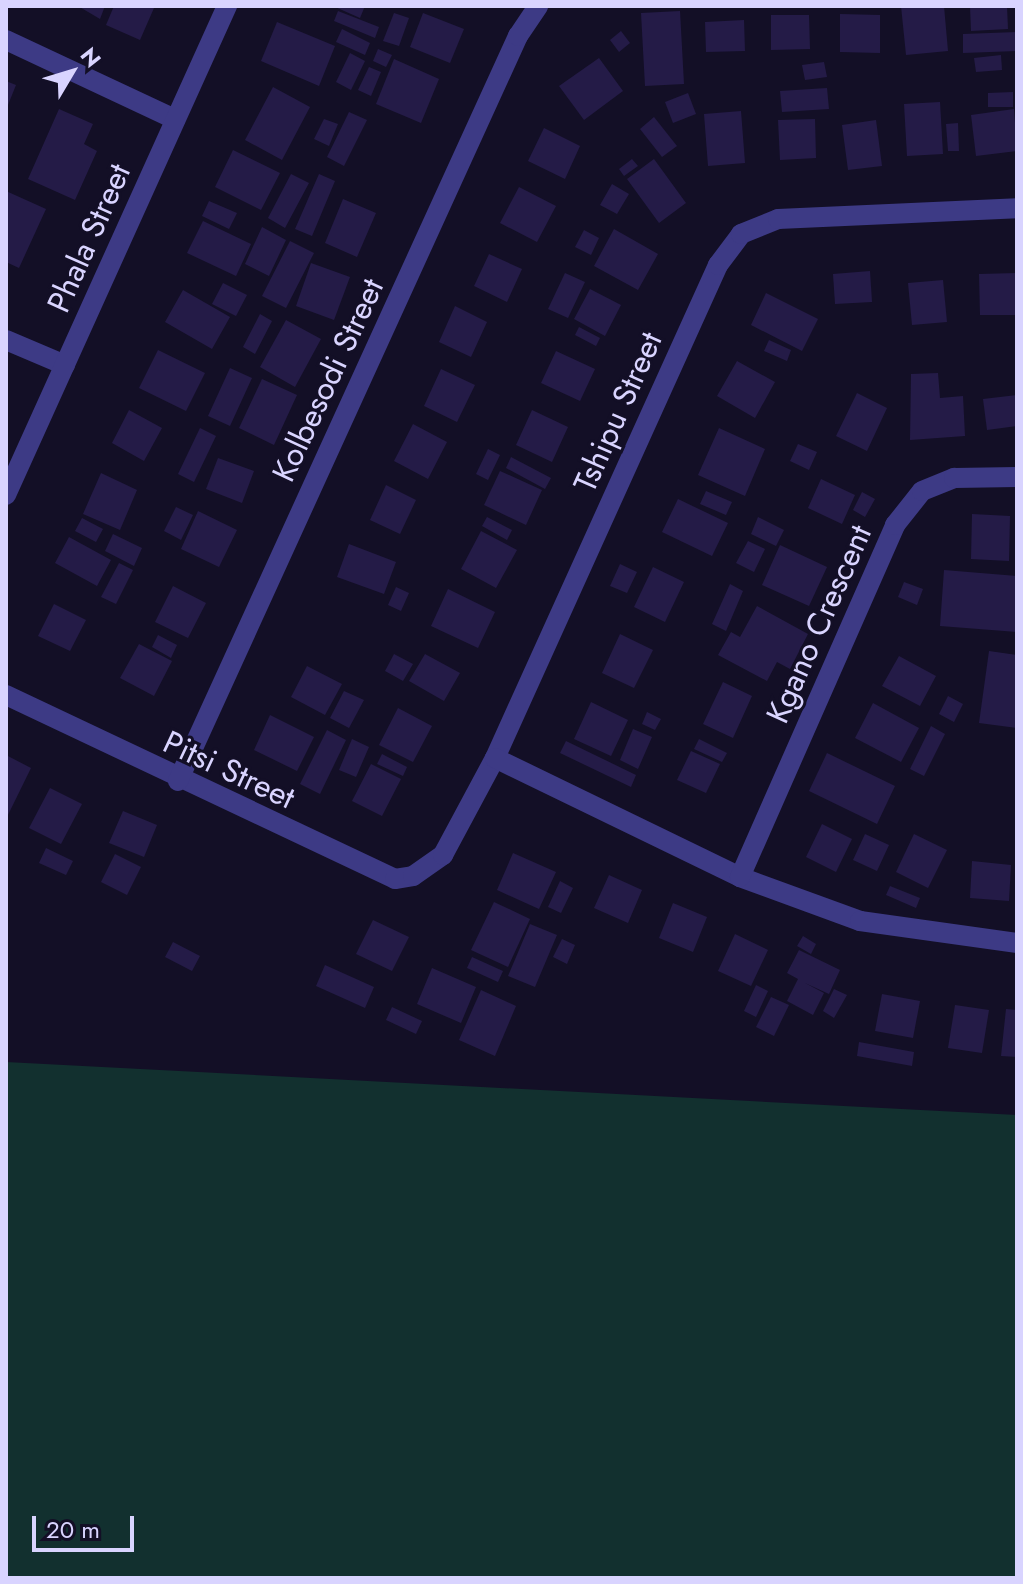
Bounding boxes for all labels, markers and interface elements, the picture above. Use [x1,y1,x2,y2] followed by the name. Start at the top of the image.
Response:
[32,32,112,112] north arrow
[73,40,109,74] text: N
[39,158,139,318] street label: Phala Street
[264,272,392,488] street label: Kolbesodi Street
[566,326,670,498] street label: Tshipu Street
[758,519,880,729] street label: Kgano Crescent
[157,723,301,817] street label: Pitsi Street
[36,1500,138,1550] scale bar
[46,1512,100,1547] text: 20 m

